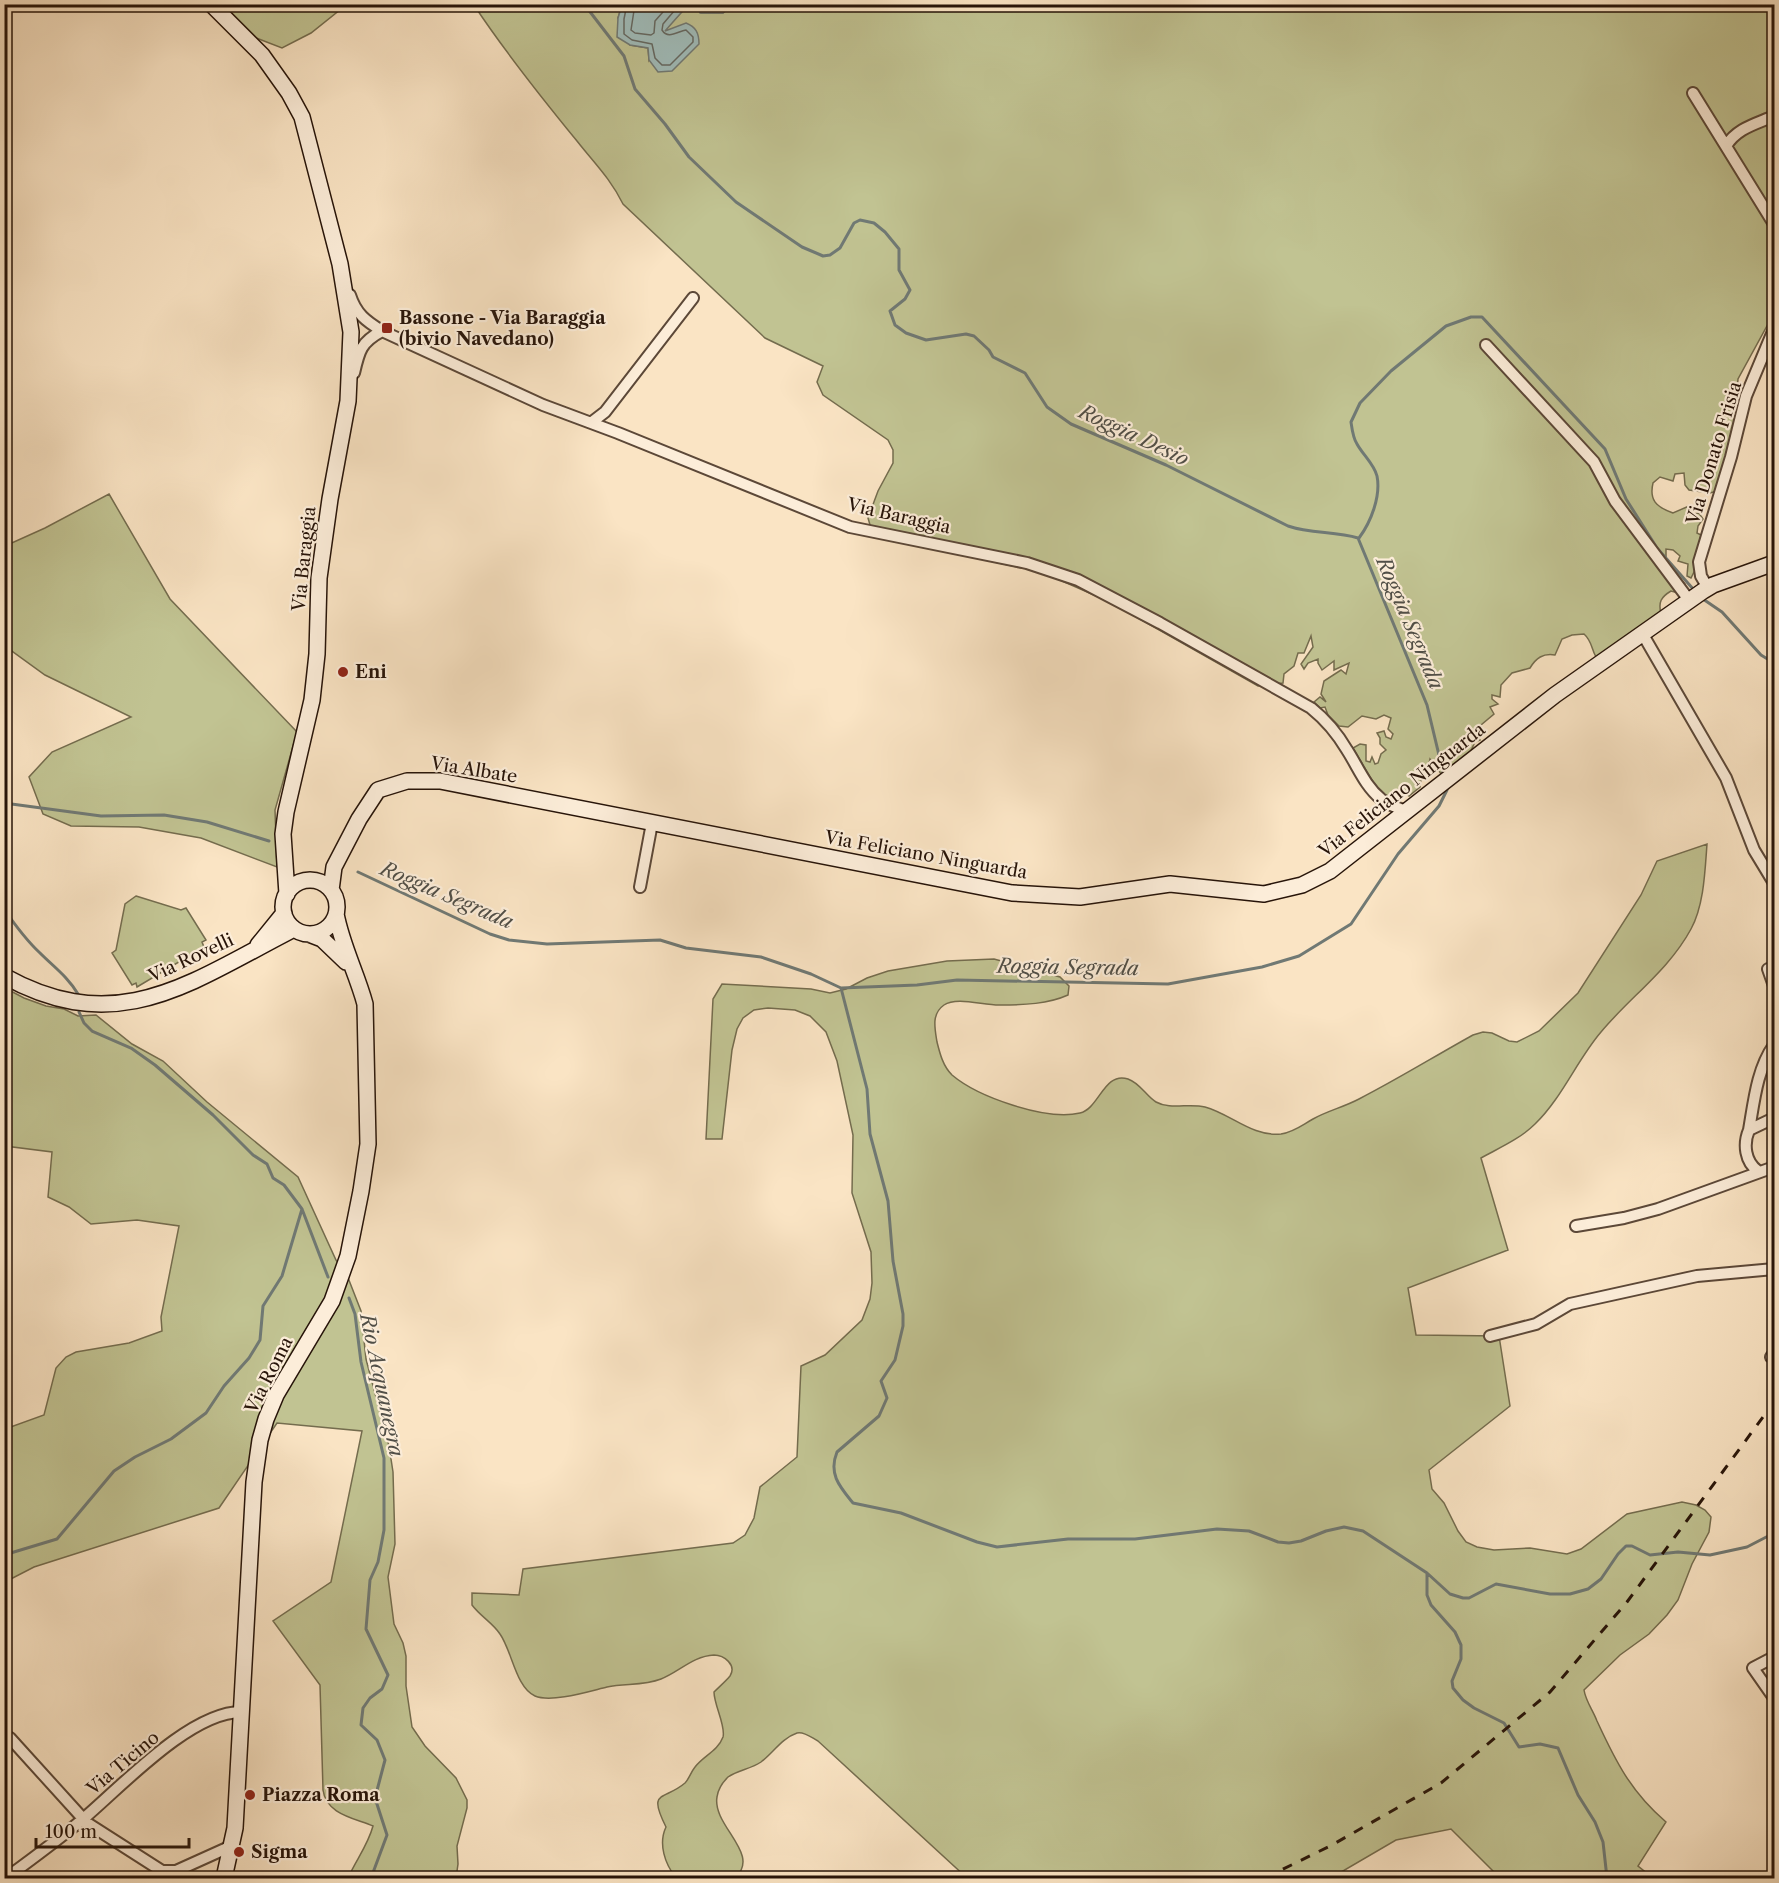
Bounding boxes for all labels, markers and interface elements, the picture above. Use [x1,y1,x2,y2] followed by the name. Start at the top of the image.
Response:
[399,307,606,350] place label: Bassone - Via Baraggia (bivio Navedano)
[380,321,394,335] marker: Bassone - Via Baraggia (bivio Navedano)
[1681,378,1746,528] street label: Via Donato Frisia
[1074,398,1193,471] water label: Roggia Desio
[844,493,953,539] street label: Via Baraggia
[287,505,321,614] street label: Via Baraggia
[1371,551,1449,693] water label: Roggia Segrada
[355,661,387,683] place label: Eni
[336,665,350,679] marker: Eni
[1314,718,1490,862] street label: Via Feliciano Ninguarda
[428,752,519,788] street label: Via Albate
[822,826,1029,884] street label: Via Feliciano Ninguarda
[375,856,517,934] water label: Roggia Segrada
[144,928,238,988] street label: Via Rovelli
[995,954,1139,980] water label: Roggia Segrada
[355,1309,409,1459] water label: Rio Acquanegra
[240,1333,298,1418] street label: Via Roma
[81,1726,164,1800] street label: Via Ticino
[262,1784,380,1806] place label: Piazza Roma
[243,1788,257,1802] marker: Piazza Roma
[36,1811,189,1849] scale bar
[45,1821,97,1843] text: 100 m
[251,1841,308,1863] place label: Sigma
[232,1845,246,1859] marker: Sigma

